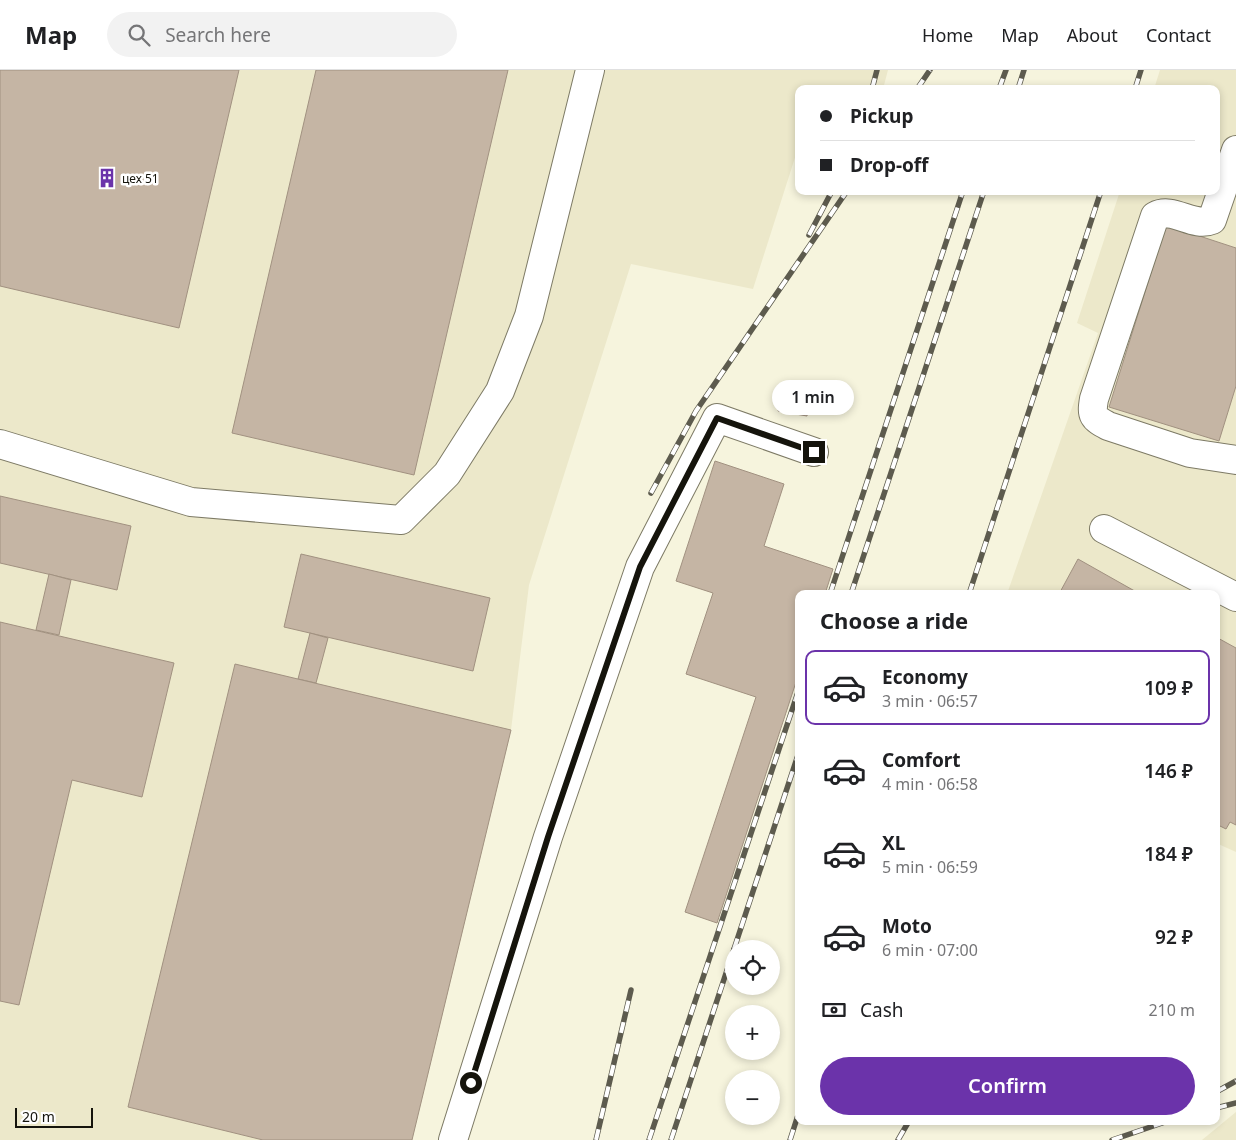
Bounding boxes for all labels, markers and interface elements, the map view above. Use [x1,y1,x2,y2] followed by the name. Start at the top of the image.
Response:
[107,12,457,57] search box
[25,18,77,51] text: Map
[125,21,153,49] icon: search
[165,22,271,48] text: Search here
[922,23,973,47] text: Home
[1001,23,1039,47] text: Map
[1067,23,1118,47] text: About
[1146,23,1211,47] text: Contact
[850,103,913,129] text: Pickup
[850,152,929,178] text: Drop-off
[96,167,118,189] building icon: цех 51
[122,170,159,187] place label: цех 51
[773,380,855,414] callout: 1 min
[791,386,835,408] text: 1 min
[803,441,825,463] route end
[820,605,968,635] text: Choose a ride
[882,664,968,690] text: Economy
[822,665,867,710] icon: car
[1144,675,1193,701] text: 109 ₽
[882,690,978,712] text: 3 min · 06:57
[882,747,961,773] text: Comfort
[822,748,867,793] icon: car
[1144,758,1193,784] text: 146 ₽
[882,773,978,795] text: 4 min · 06:58
[882,830,905,856] text: XL
[822,831,867,876] icon: car
[1144,841,1193,867] text: 184 ₽
[882,856,978,878] text: 5 min · 06:59
[882,913,932,939] text: Moto
[822,914,867,959] icon: car
[1155,924,1193,950] text: 92 ₽
[882,939,978,961] text: 6 min · 07:00
[725,940,780,1125] map controls
[725,940,780,995] button: locate
[820,996,848,1024] icon: cash
[860,997,904,1023] text: Cash
[1148,999,1195,1021] text: 210 m
[725,1005,780,1060] button: +
[820,1057,1195,1115] button: Confirm
[725,1070,780,1125] button: −
[460,1072,482,1094] route start
[15,1105,92,1128] scale bar
[22,1107,55,1126] text: 20 m

